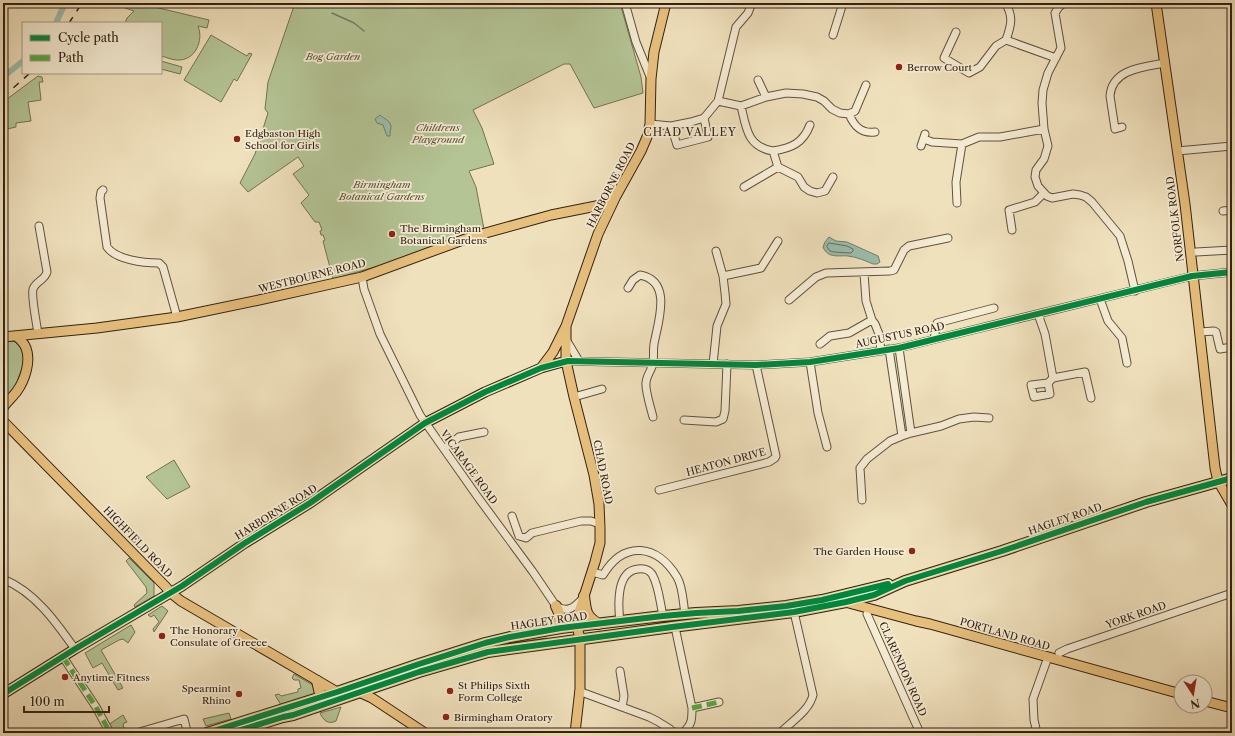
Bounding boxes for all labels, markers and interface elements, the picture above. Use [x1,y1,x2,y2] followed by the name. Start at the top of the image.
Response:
[22,22,162,74] legend
[58,30,119,45] text: Cycle path
[58,50,84,65] text: Path
[305,50,360,63] park label: Bog Garden
[907,61,973,74] place label: Berrow Court
[894,62,904,72] marker: Berrow Court
[411,121,465,146] park label: Childrens Playground
[643,125,737,139] district label: CHAD VALLEY
[245,127,321,152] place label: Edgbaston High School for Girls
[232,134,242,144] marker: Edgbaston High School for Girls
[584,140,638,230] street label: HARBORNE ROAD
[1163,176,1187,262] street label: NORFOLK ROAD
[338,178,426,203] park label: Birmingham Botanical Gardens
[400,222,487,247] place label: The Birmingham Botanical Gardens
[387,229,397,239] marker: The Birmingham Botanical Gardens
[256,256,367,296] street label: WESTBOURNE ROAD
[853,319,946,351] street label: AUGUSTUS ROAD
[437,426,500,507] street label: VICARAGE ROAD
[590,439,616,505] street label: CHAD ROAD
[685,445,767,479] street label: HEATON DRIVE
[233,481,319,543] street label: HARBORNE ROAD
[1026,500,1104,538] street label: HAGLEY ROAD
[101,504,175,580] street label: HIGHFIELD ROAD
[813,545,904,558] place label: The Garden House
[907,546,917,556] marker: The Garden House
[1103,599,1168,632] street label: YORK ROAD
[510,609,588,633] street label: HAGLEY ROAD
[958,615,1052,653] street label: PORTLAND ROAD
[876,620,930,718] street label: CLARENDON ROAD
[170,624,268,649] place label: The Honorary Consulate of Greece
[157,631,167,641] marker: The Honorary Consulate of Greece
[72,671,150,684] place label: Anytime Fitness
[60,672,70,682] marker: Anytime Fitness
[1173,674,1213,714] north arrow
[458,679,531,704] place label: St Philips Sixth Form College
[182,682,231,707] place label: Spearmint Rhino
[445,686,455,696] marker: St Philips Sixth Form College
[24,688,109,714] scale bar
[234,689,244,699] marker: Spearmint Rhino
[30,694,65,709] text: 100 m
[1189,696,1201,712] text: N
[454,711,553,724] place label: Birmingham Oratory
[441,712,451,722] marker: Birmingham Oratory

